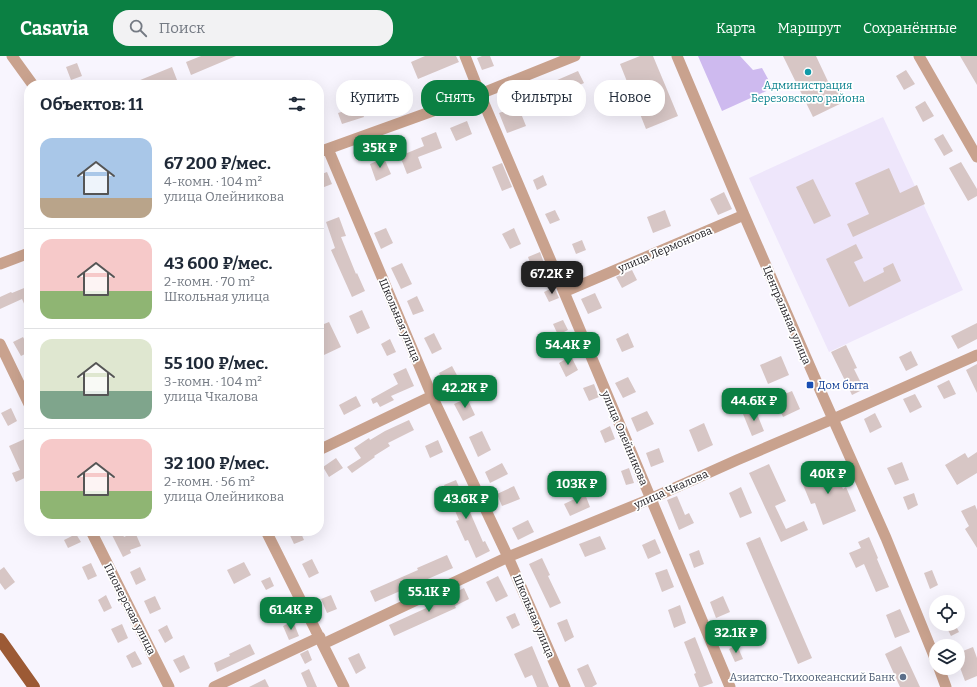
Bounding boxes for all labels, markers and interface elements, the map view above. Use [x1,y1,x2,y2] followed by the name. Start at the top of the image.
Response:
[113,10,393,46] search box
[20,17,89,40] text: Casavia
[127,17,149,39] icon: search
[159,19,205,37] text: Поиск
[716,20,756,37] text: Карта
[778,20,841,37] text: Маршрут
[863,20,957,37] text: Сохранённые
[803,67,813,77] marker: Администрация Березовского района
[751,79,865,105] place label: Администрация Березовского района
[336,80,413,116] chip: Купить
[421,80,489,116] chip: Снять
[497,80,586,116] chip: Фильтры
[594,80,665,116] chip: Новое
[286,93,308,115] icon: filters
[40,94,143,115] text: Объектов: 11
[352,135,408,169] pin: 35K ₽
[363,140,397,155] text: 35K ₽
[164,153,271,174] text: 67 200 ₽/мес.
[72,154,120,202] icon: home
[164,174,262,189] text: 4-комн. · 104 m²
[164,189,284,204] text: улица Олейникова
[615,224,714,275] street label: улица Лермонтова
[164,253,273,274] text: 43 600 ₽/мес.
[72,255,120,303] icon: home
[515,261,589,295] pin: 67.2K ₽
[760,264,813,366] street label: Центральная улица
[530,266,574,281] text: 67.2K ₽
[164,274,255,289] text: 2-комн. · 70 m²
[376,276,423,364] street label: Школьная улица
[164,289,270,304] text: Школьная улица
[531,332,605,366] pin: 54.4K ₽
[545,337,591,352] text: 54.4K ₽
[164,353,268,374] text: 55 100 ₽/мес.
[72,355,120,403] icon: home
[164,374,262,389] text: 3-комн. · 104 m²
[428,375,502,409] pin: 42.2K ₽
[818,379,869,392] place label: Дом быта
[442,380,488,395] text: 42.2K ₽
[805,380,815,390] marker: Дом быта
[598,388,650,487] street label: улица Олейникова
[717,388,791,422] pin: 44.6K ₽
[164,389,258,404] text: улица Чкалова
[731,393,777,408] text: 44.6K ₽
[164,453,269,474] text: 32 100 ₽/мес.
[72,455,120,503] icon: home
[800,461,856,495] pin: 40K ₽
[810,466,846,481] text: 40K ₽
[631,467,710,512] street label: улица Чкалова
[544,471,610,505] pin: 103K ₽
[164,474,255,489] text: 2-комн. · 56 m²
[556,476,598,491] text: 103K ₽
[429,486,503,520] pin: 43.6K ₽
[164,489,284,504] text: улица Олейникова
[443,491,489,506] text: 43.6K ₽
[101,562,158,657] street label: Пионерская улица
[510,572,557,660] street label: Школьная улица
[392,579,466,613] pin: 55.1K ₽
[408,584,450,599] text: 55.1K ₽
[929,595,965,675] map controls
[929,595,965,631] button: locate
[254,597,328,631] pin: 61.4K ₽
[269,602,313,617] text: 61.4K ₽
[699,620,773,654] pin: 32.1K ₽
[714,625,758,640] text: 32.1K ₽
[929,639,965,675] button: layers
[729,671,896,684] place label: Азиатско-Тихоокеанский Банк
[898,672,908,682] marker: Азиатско-Тихоокеанский Банк

